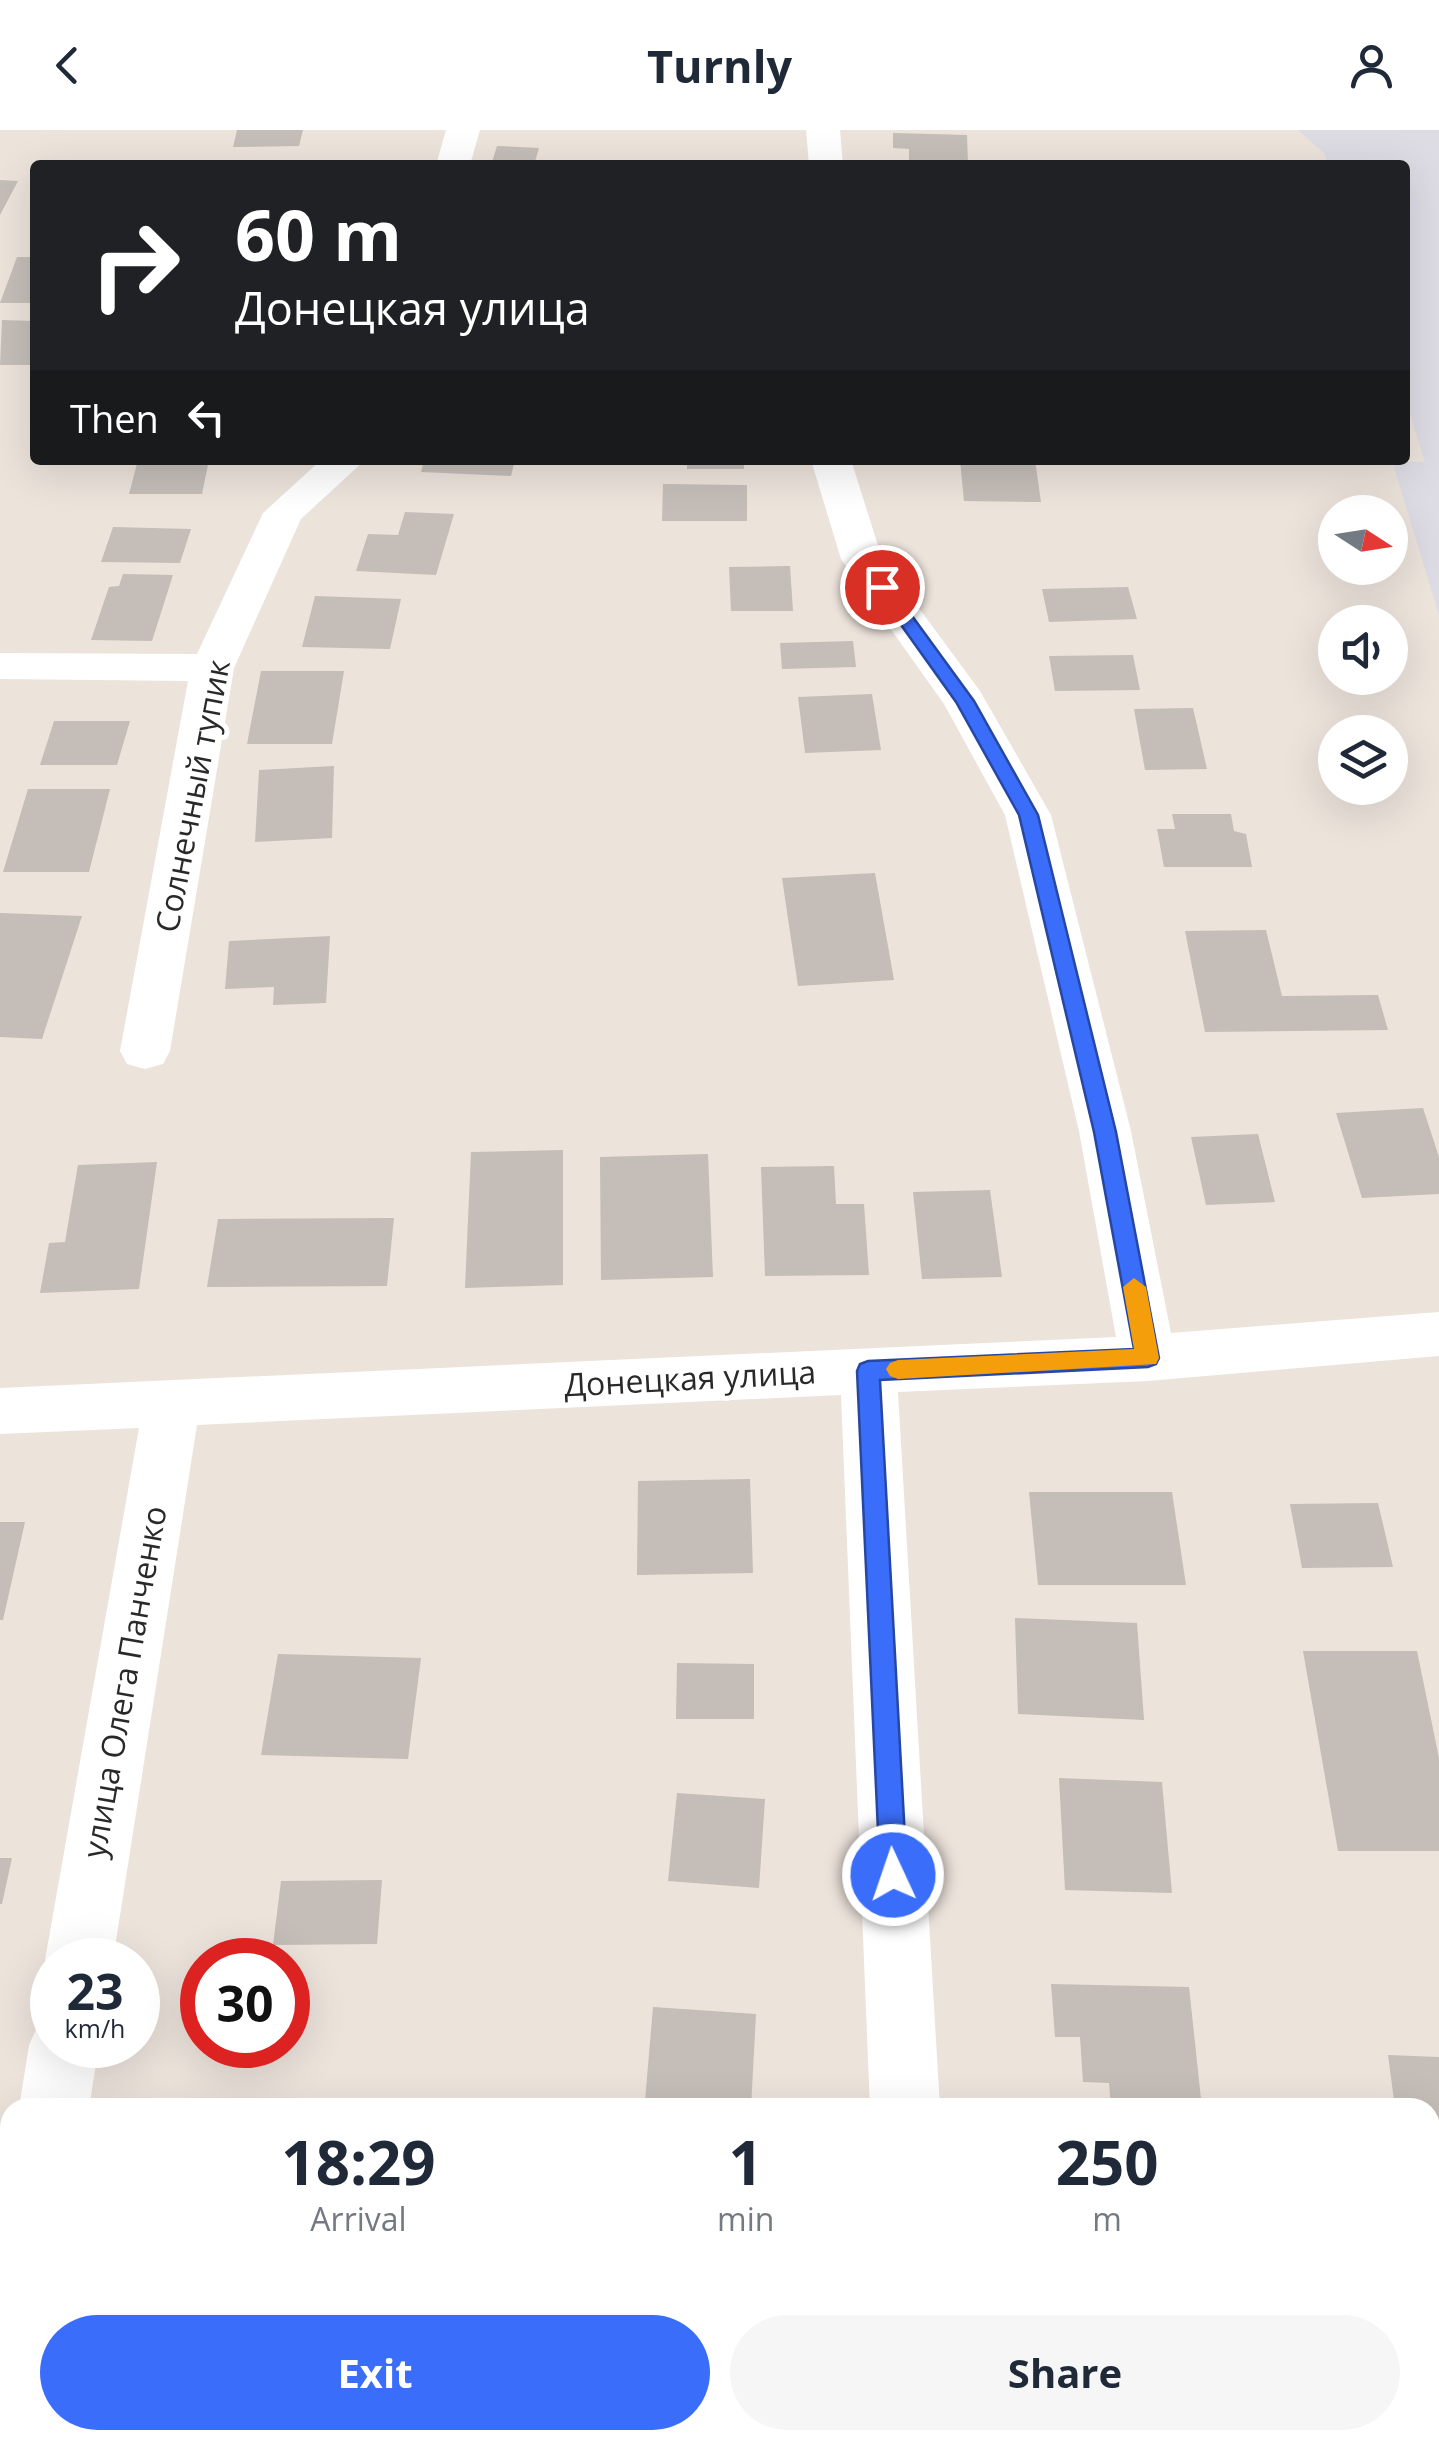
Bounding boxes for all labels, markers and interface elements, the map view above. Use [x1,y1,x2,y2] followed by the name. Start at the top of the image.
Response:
[647,35,792,96] text: Turnly
[40,38,95,93] icon: back
[1344,38,1399,93] icon: person
[235,186,402,282] text: 60 m
[70,200,200,330] icon: right
[235,277,590,338] text: Донецкая улица
[179,390,234,445] icon: left
[70,392,159,444] text: Then
[1318,495,1408,585] north arrow
[1318,495,1408,805] map controls
[840,545,925,630] pin
[855,560,910,615] icon: arrive
[1318,605,1408,695] button: sound
[144,655,239,936] street label: Солнечный тупик
[1318,715,1408,805] button: layers
[563,1349,817,1406] street label: Донецкая улица
[71,1502,176,1861] street label: улица Олега Панченко
[841,1823,945,1927] position arrow
[180,1938,310,2068] speed limit sign: 30
[66,1957,124,2025] text: 23
[65,2011,125,2045] text: km/h
[281,2121,436,2203] text: 18:29
[729,2121,763,2203] text: 1
[1056,2121,1159,2203] text: 250
[310,2197,407,2240] text: Arrival
[717,2197,774,2240] text: min
[1092,2197,1122,2240] text: m
[40,2315,710,2430] button: Exit
[730,2315,1400,2430] button: Share

